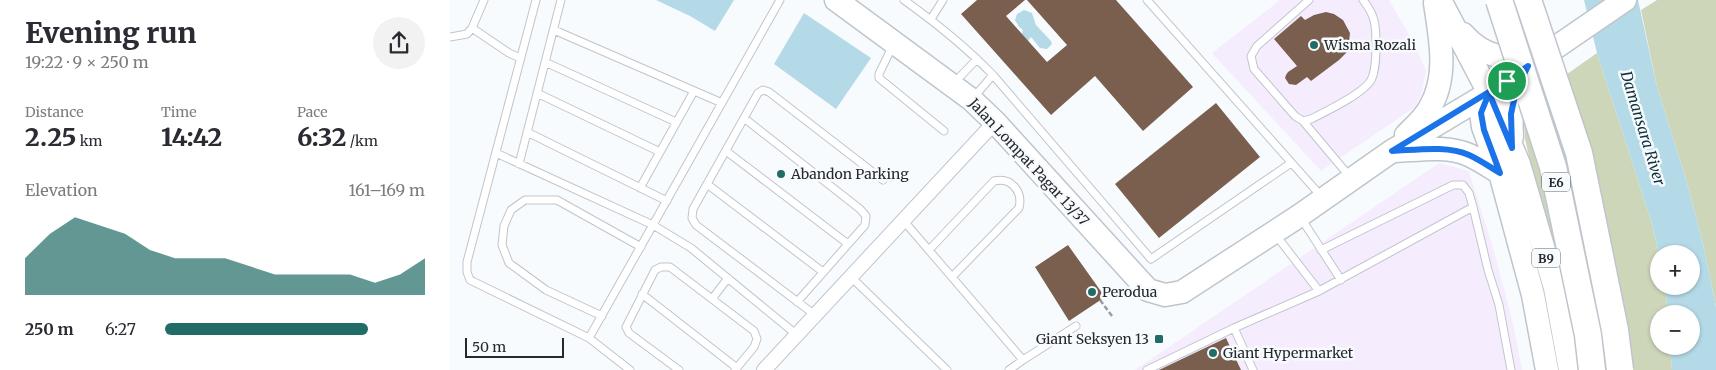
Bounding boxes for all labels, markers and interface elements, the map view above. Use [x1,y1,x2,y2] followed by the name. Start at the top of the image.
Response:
[25,15,196,51] text: Evening run
[373,17,425,69] button: share
[1323,36,1416,54] place label: Wisma Rozali
[1308,39,1320,51] marker: Wisma Rozali
[25,52,149,72] text: 19:22 · 9 × 250 m
[1486,60,1528,102] pin
[1493,67,1521,95] icon: arrive
[1616,68,1670,188] water label: Damansara River
[964,94,1093,230] street label: Jalan Lompat Pagar 13/37
[25,103,84,121] text: Distance
[161,103,197,121] text: Time
[297,103,328,121] text: Pace
[25,121,76,153] text: 2.25
[161,121,222,153] text: 14:42
[297,121,346,153] text: 6:32
[76,132,102,150] text: km
[346,132,378,150] text: /km
[790,165,909,183] place label: Abandon Parking
[775,168,787,180] marker: Abandon Parking
[1542,172,1570,192] road number: E6
[25,180,98,200] text: Elevation
[349,180,425,200] text: 161–169 m
[1650,245,1700,355] map controls
[1650,245,1700,295] button: +
[1532,248,1560,268] road number: B9
[1102,283,1158,301] place label: Perodua
[1086,286,1098,298] marker: Perodua
[1650,305,1700,355] button: −
[25,319,74,339] text: 250 m
[105,319,136,339] text: 6:27
[1036,330,1149,348] place label: Giant Seksyen 13
[1153,333,1165,345] marker: Giant Seksyen 13
[465,335,564,358] scale bar
[472,338,506,356] text: 50 m
[1223,344,1354,362] place label: Giant Hypermarket
[1207,347,1219,359] marker: Giant Hypermarket

